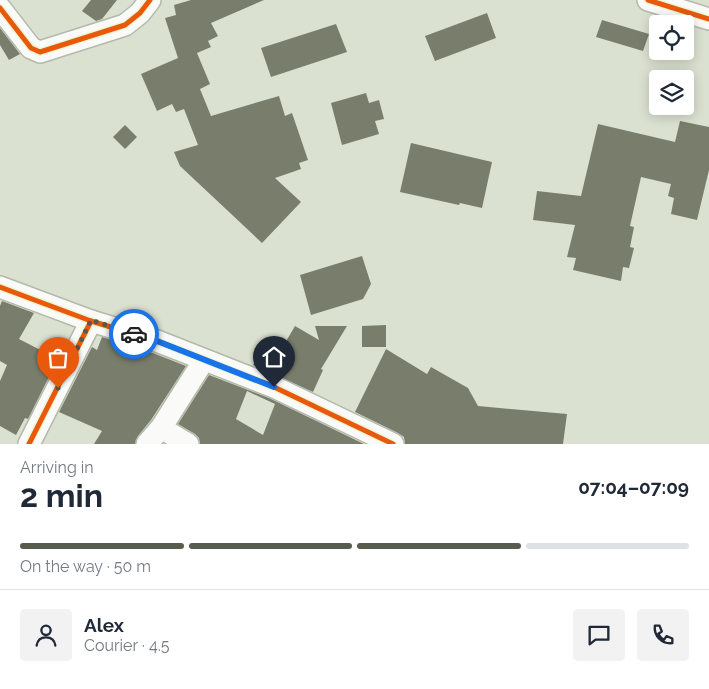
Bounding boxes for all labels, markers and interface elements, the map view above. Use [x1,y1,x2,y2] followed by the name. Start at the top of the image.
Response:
[649,15,694,115] map controls
[649,15,694,60] button: locate
[649,70,694,115] button: layers
[109,309,159,359] courier
[120,320,148,348] icon: car
[253,336,295,387] pin
[37,337,79,388] pin
[260,343,288,371] icon: home
[44,344,72,372] icon: bag
[20,458,94,477] text: Arriving in
[578,476,689,498] text: 07:04–07:09
[20,477,103,514] text: 2 min
[20,557,151,576] text: On the way · 50 m
[20,609,72,661] button: person
[573,609,625,661] button: chat
[637,609,689,661] button: phone
[84,614,124,636] text: Alex
[84,636,169,655] text: Courier · 4.5

